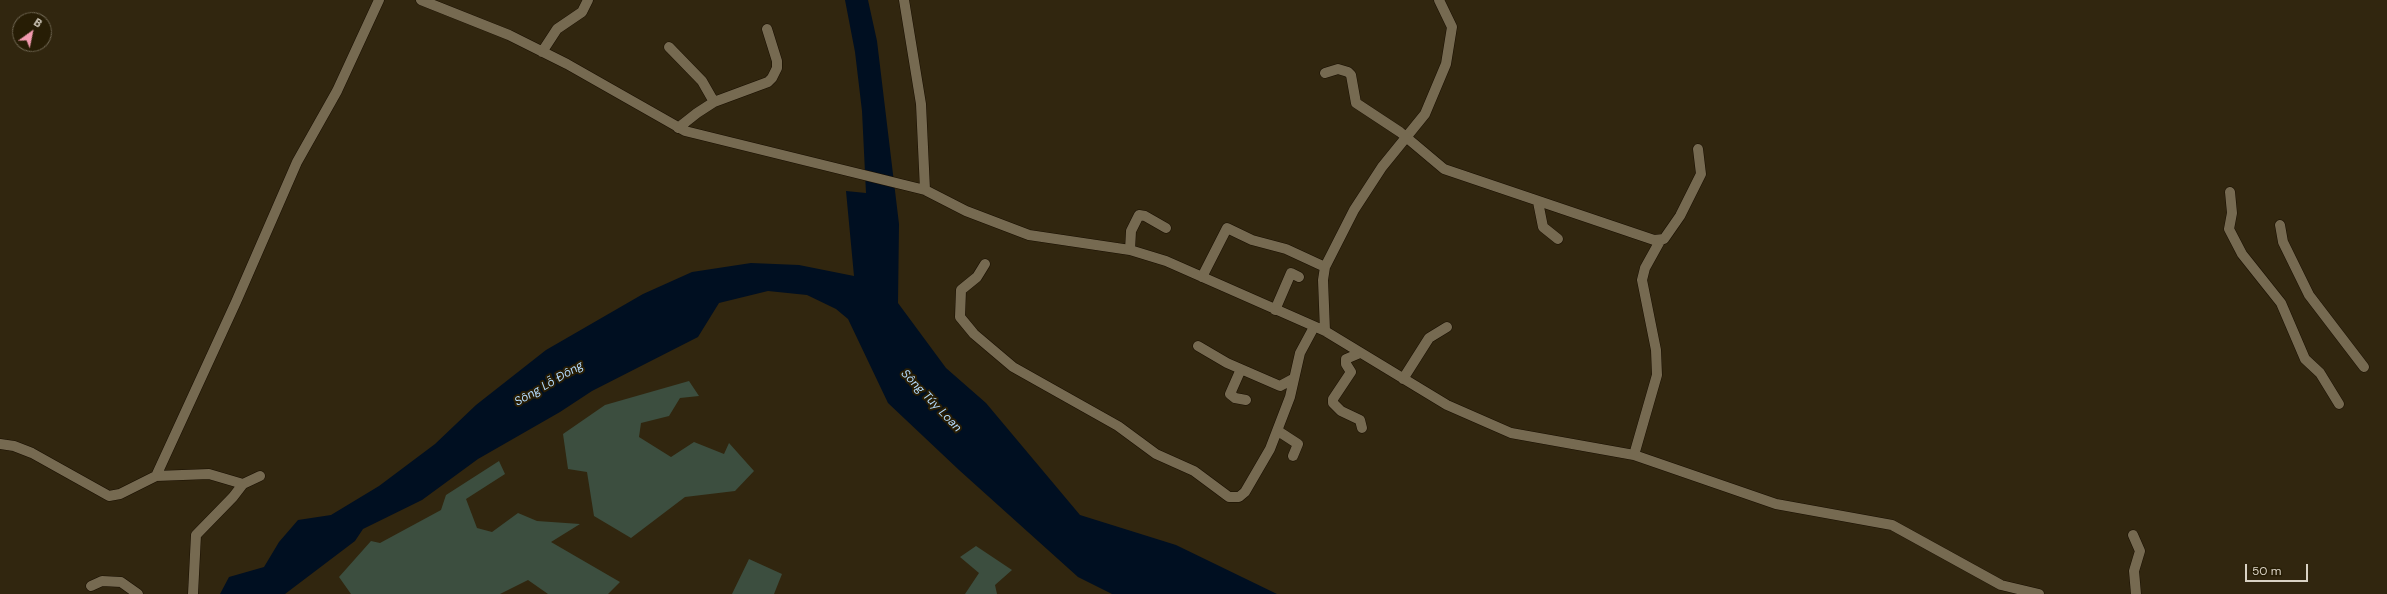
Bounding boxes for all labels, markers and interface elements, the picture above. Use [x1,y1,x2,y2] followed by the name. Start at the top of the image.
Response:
[12,12,52,52] north arrow
[31,15,45,31] text: B
[512,359,586,409] water label: Sông Lỗ Đông
[898,367,964,435] water label: Sông Túy Loan
[2247,556,2310,582] scale bar
[2252,563,2281,579] text: 50 m

